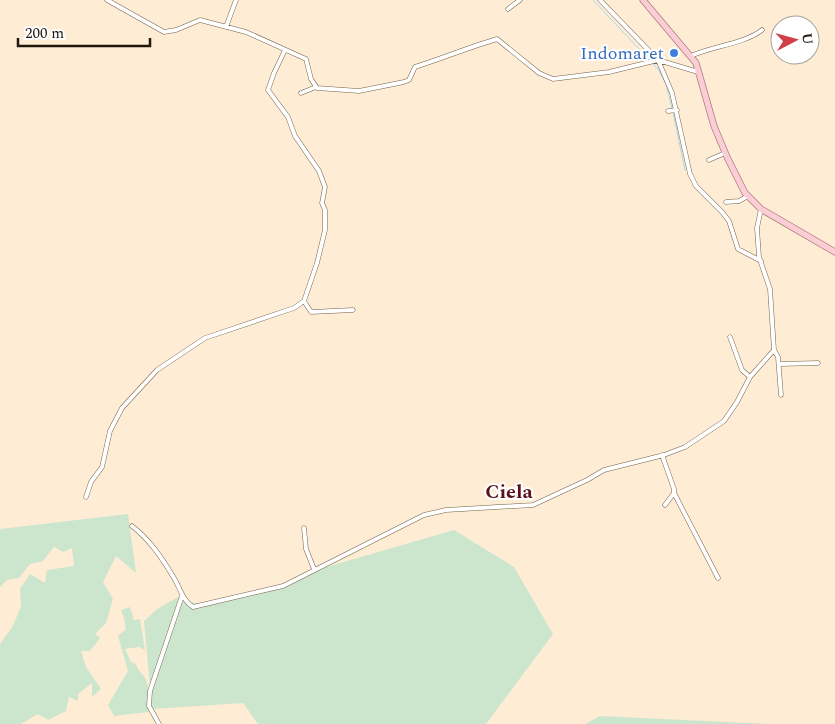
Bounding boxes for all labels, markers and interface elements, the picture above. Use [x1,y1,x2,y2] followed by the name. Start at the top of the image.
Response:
[18,15,150,47] scale bar
[770,15,820,65] north arrow
[25,22,64,45] text: 200 m
[796,32,819,46] text: U
[580,40,664,67] place label: Indomaret
[668,47,680,59] marker: Indomaret
[485,477,534,507] district label: Ciela

